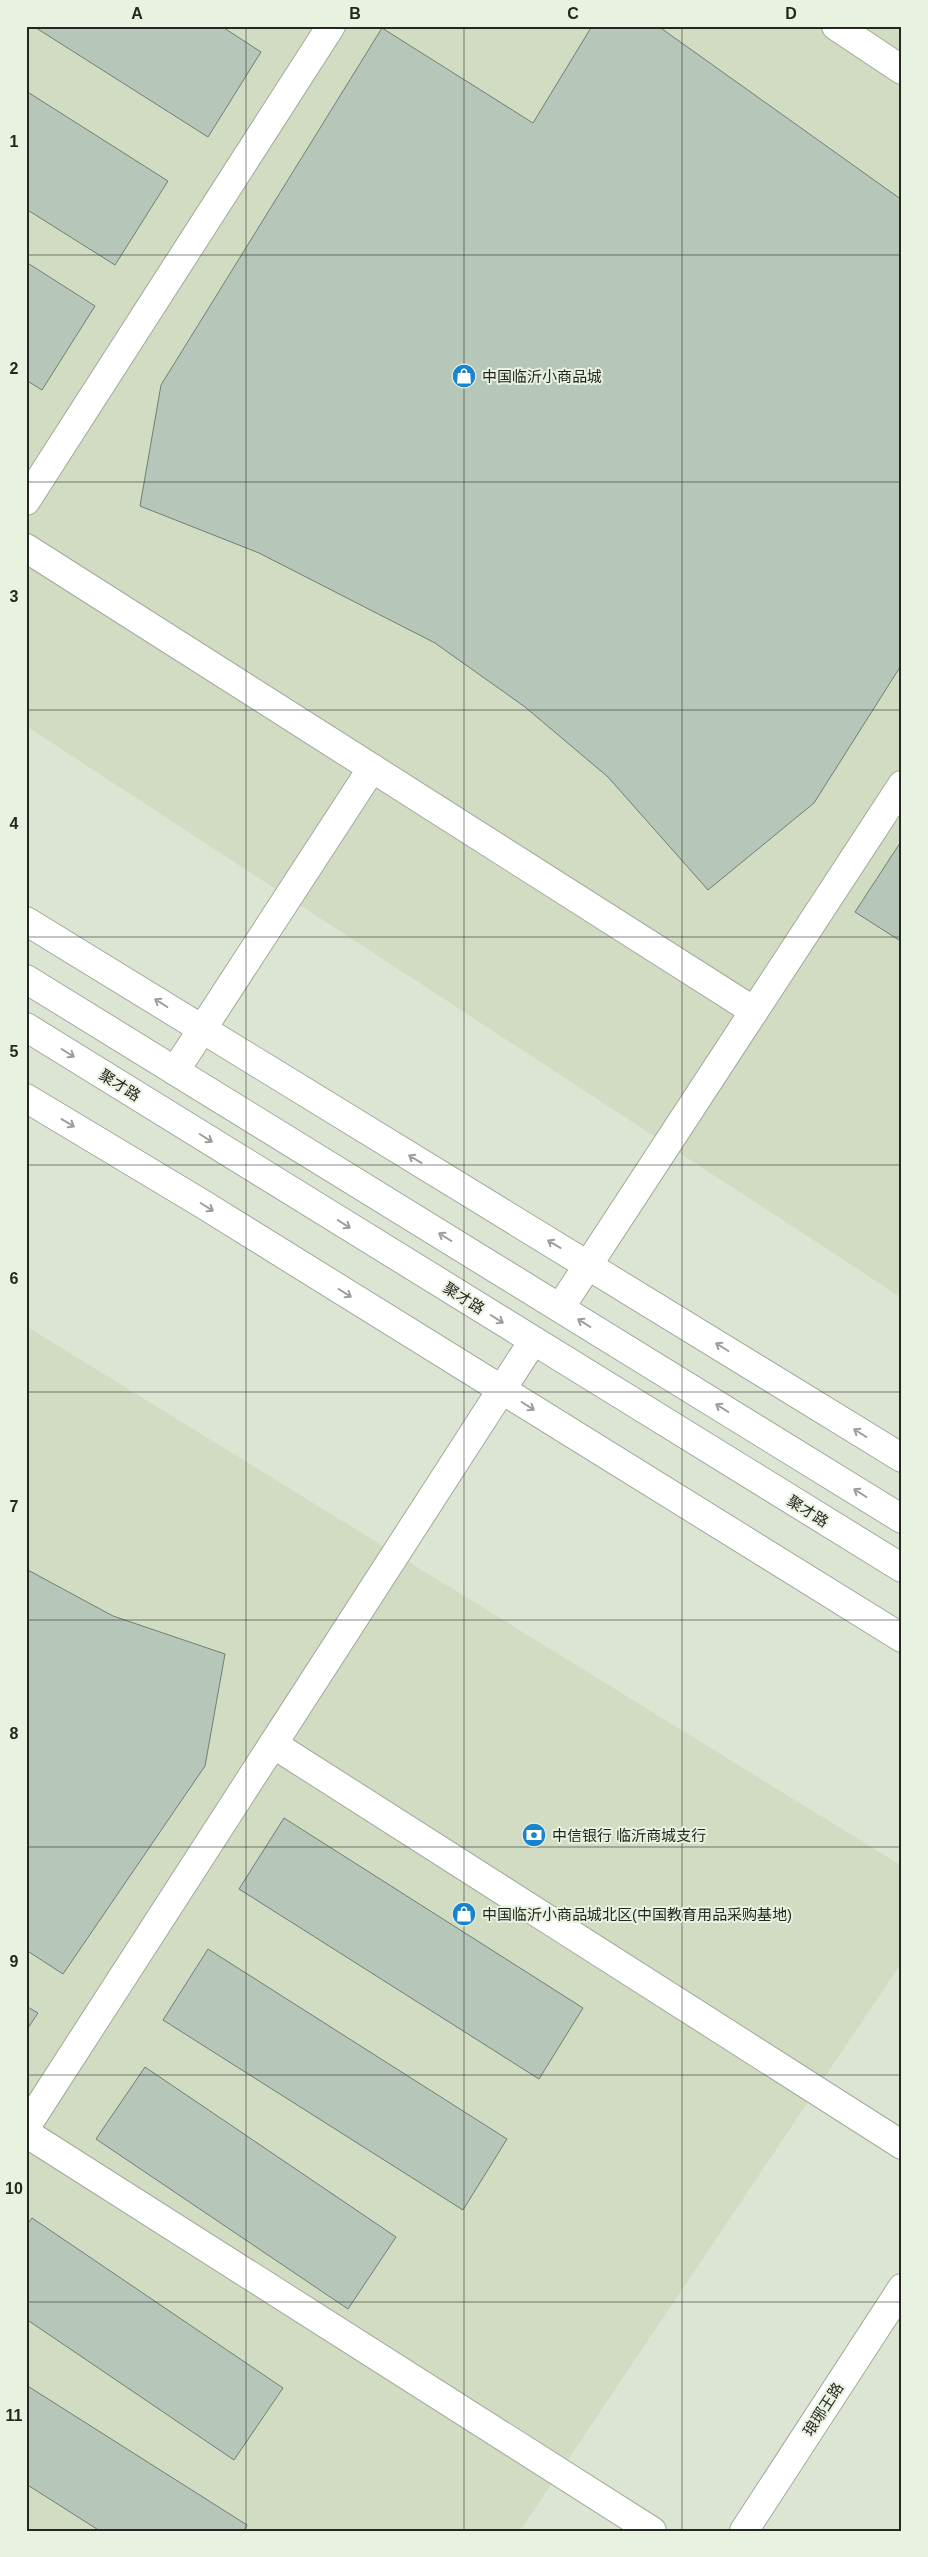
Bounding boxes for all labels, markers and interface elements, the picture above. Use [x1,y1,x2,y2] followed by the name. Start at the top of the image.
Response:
[131,5,143,22] text: A
[349,5,361,22] text: B
[567,5,579,22] text: C
[785,5,797,22] text: D
[10,133,19,150] text: 1
[10,360,19,377] text: 2
[451,363,477,389] shop icon: 中国临沂小商品城
[482,368,602,385] place label: 中国临沂小商品城
[10,588,19,605] text: 3
[10,815,19,832] text: 4
[154,998,168,1008] one-way arrow
[10,1043,19,1060] text: 5
[60,1048,74,1058] one-way arrow
[96,1066,144,1104] street label: 聚才路
[60,1118,74,1128] one-way arrow
[199,1133,213,1144] one-way arrow
[409,1153,423,1163] one-way arrow
[200,1202,214,1212] one-way arrow
[337,1219,351,1229] one-way arrow
[439,1232,453,1242] one-way arrow
[547,1238,561,1248] one-way arrow
[10,1270,19,1287] text: 6
[440,1279,488,1317] street label: 聚才路
[338,1287,352,1298] one-way arrow
[490,1314,504,1324] one-way arrow
[577,1317,591,1327] one-way arrow
[715,1342,729,1353] one-way arrow
[520,1402,534,1412] one-way arrow
[715,1403,729,1413] one-way arrow
[854,1427,868,1437] one-way arrow
[854,1488,868,1498] one-way arrow
[784,1492,832,1530] street label: 聚才路
[10,1498,19,1515] text: 7
[10,1725,19,1742] text: 8
[521,1822,547,1848] bank icon: 中信银行 临沂商城支行
[552,1827,706,1844] place label: 中信银行 临沂商城支行
[451,1901,477,1927] shop icon: 中国临沂小商品城北区(中国教育用品采购基地)
[482,1906,792,1923] place label: 中国临沂小商品城北区(中国教育用品采购基地)
[10,1953,19,1970] text: 9
[5,2180,23,2197] text: 10
[800,2379,846,2439] street label: 琅琊王路
[6,2407,23,2424] text: 11

